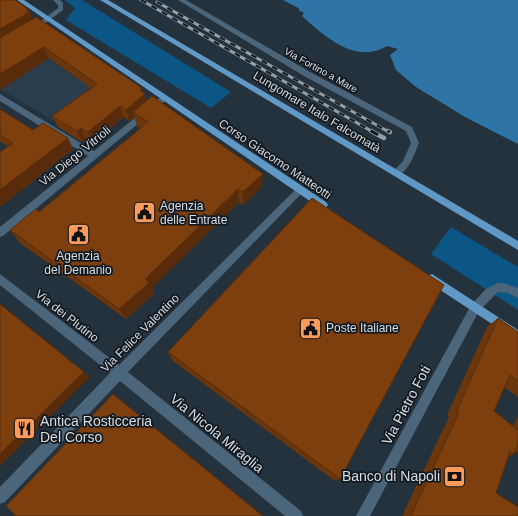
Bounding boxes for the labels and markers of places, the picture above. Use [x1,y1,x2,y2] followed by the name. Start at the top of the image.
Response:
[160,199,228,227] place label: Agenzia delle Entrate
[132,200,158,226] public building icon: Agenzia delle Entrate
[65,222,91,248] public building icon: Agenzia del Demanio
[44,249,112,277] place label: Agenzia del Demanio
[297,315,323,341] public building icon: Poste Italiane
[326,321,399,335] place label: Poste Italiane
[40,413,152,445] place label: Antica Rosticceria Del Corso
[12,416,38,442] restaurant icon: Antica Rosticceria Del Corso
[442,463,468,489] bank icon: Banco di Napoli
[342,468,440,484] place label: Banco di Napoli

